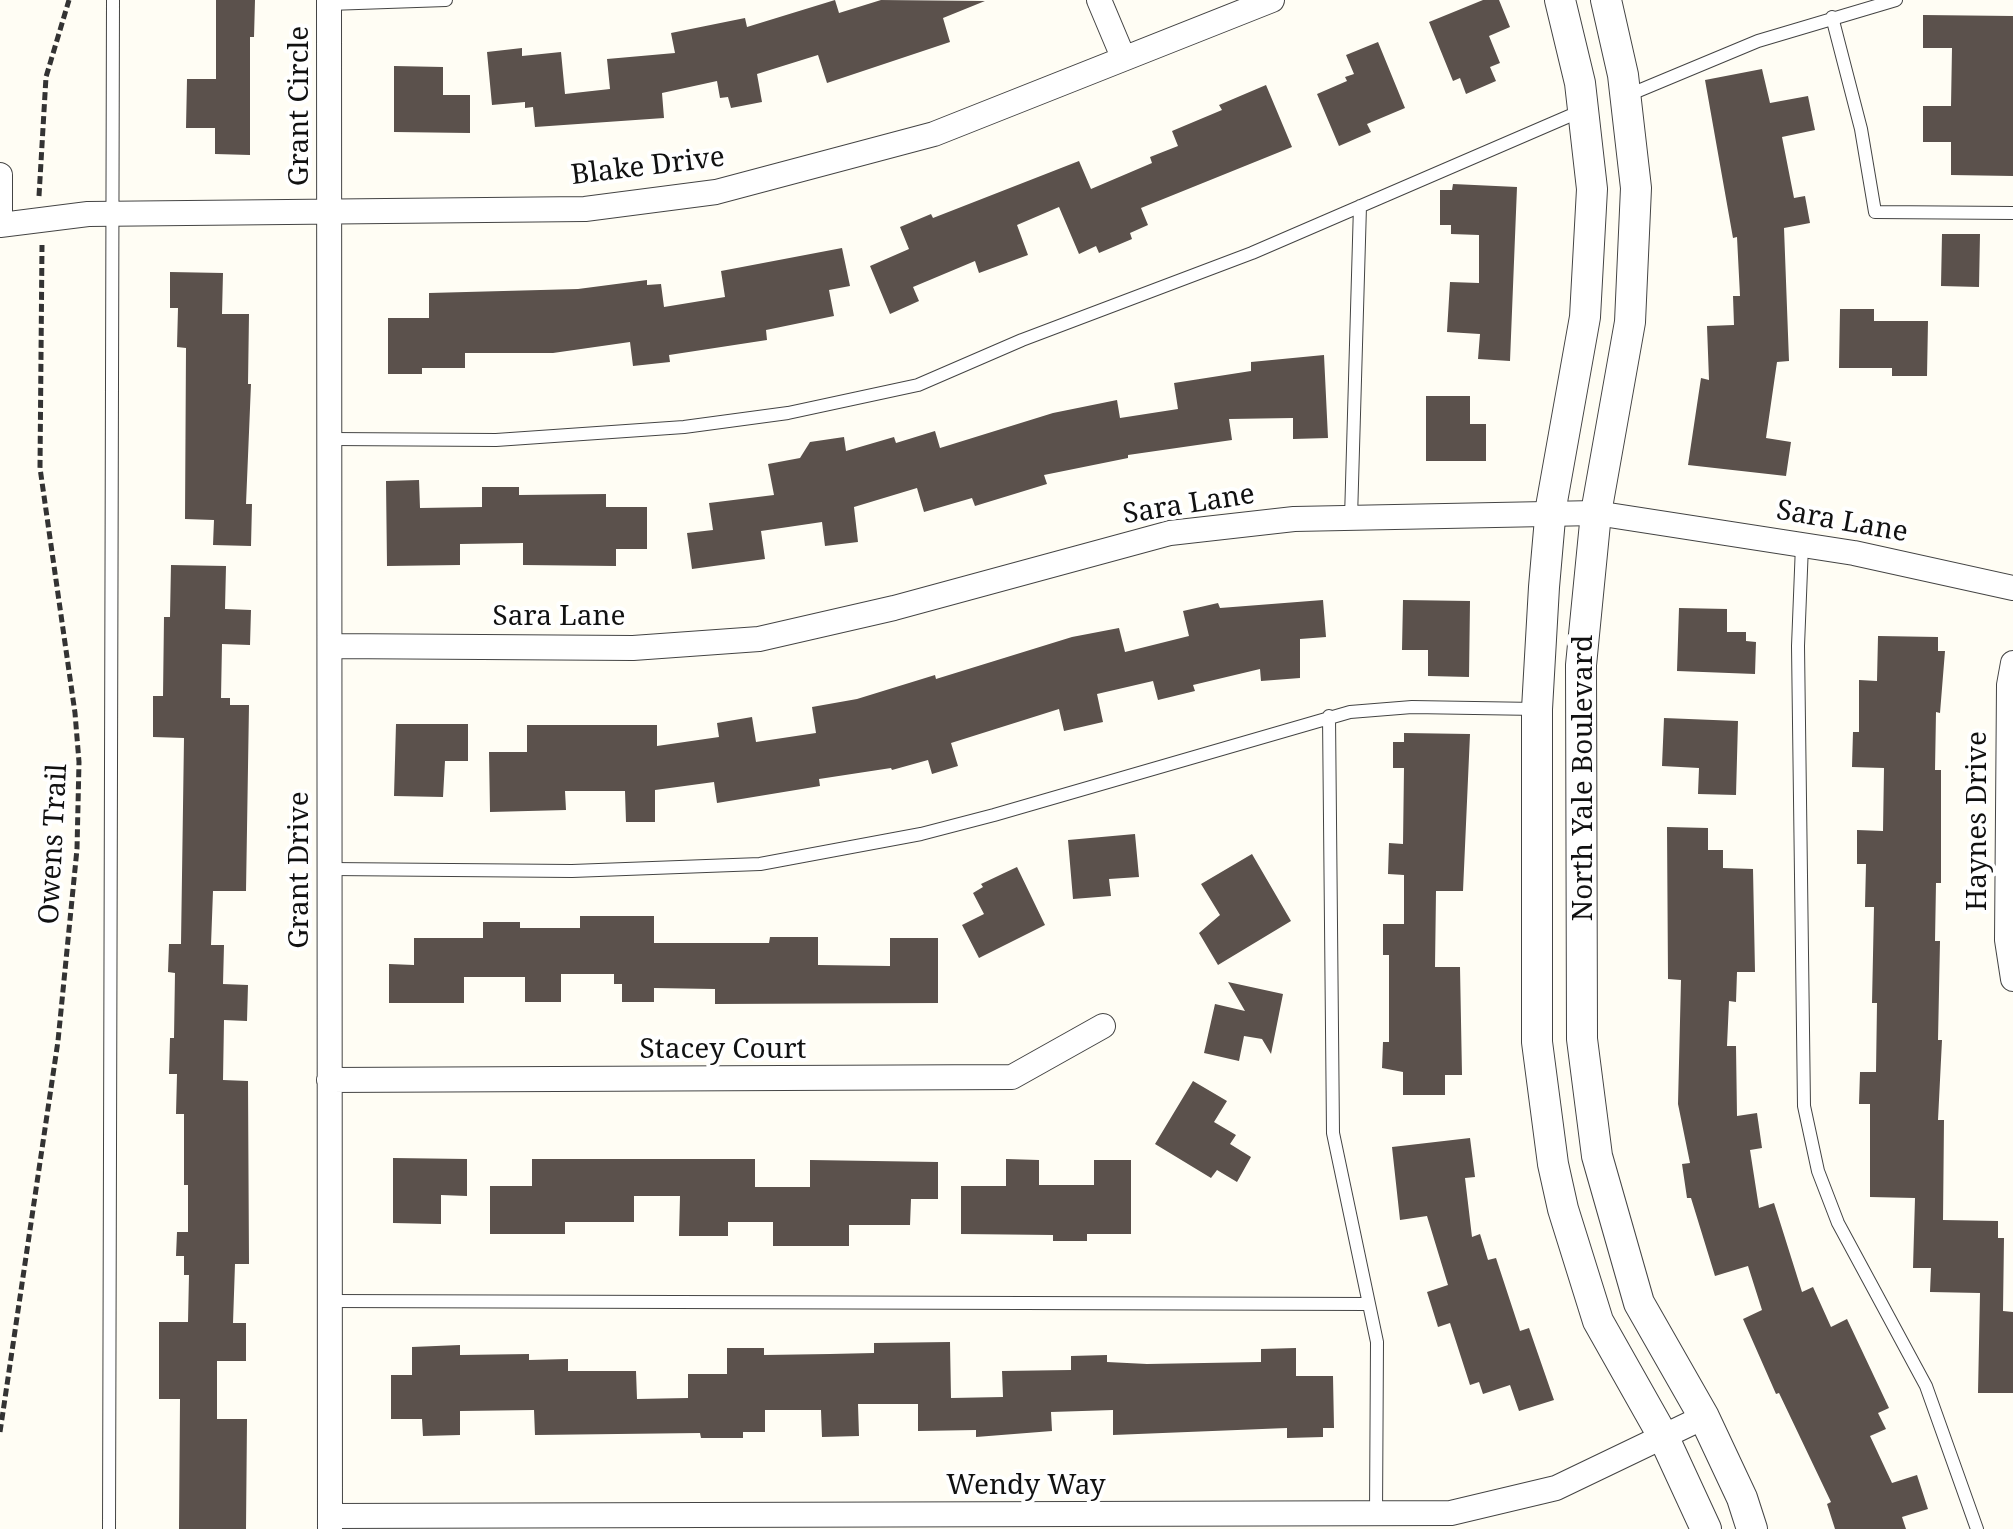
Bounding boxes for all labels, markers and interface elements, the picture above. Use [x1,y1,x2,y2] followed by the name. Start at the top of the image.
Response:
[283,26,317,186] street label: Grant Circle
[569,141,727,193] street label: Blake Drive
[1121,478,1257,532] street label: Sara Lane
[1774,494,1910,550] street label: Sara Lane
[493,600,625,634] street label: Sara Lane
[1567,635,1601,921] street label: North Yale Boulevard
[1961,731,1995,911] street label: Haynes Drive
[33,763,75,925] street label: Owens Trail
[283,791,317,949] street label: Grant Drive
[640,1033,806,1067] street label: Stacey Court
[946,1469,1106,1503] street label: Wendy Way

